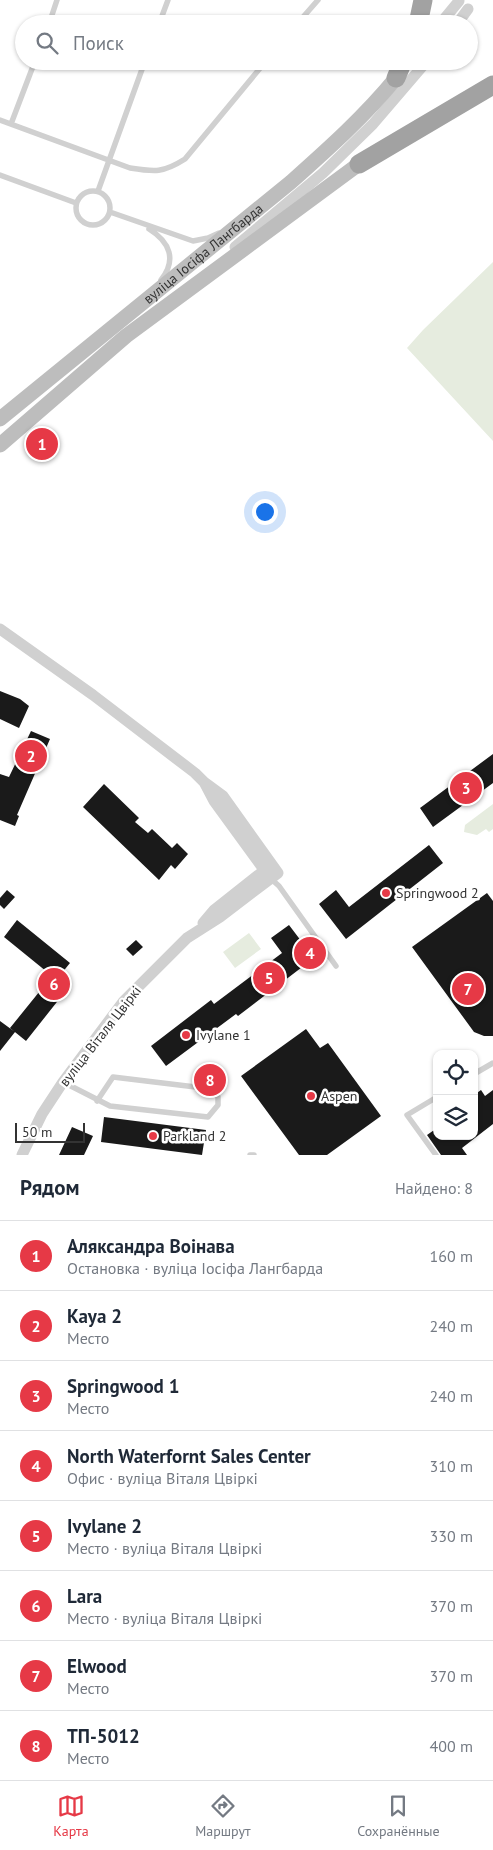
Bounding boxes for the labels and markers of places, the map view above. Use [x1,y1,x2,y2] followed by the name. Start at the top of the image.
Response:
[26,425,58,463] pin: 1
[15,737,47,775] pin: 2
[450,769,482,807] pin: 3
[396,884,479,902] place label: Springwood 2
[380,887,392,899] marker: Springwood 2
[294,934,326,972] pin: 4
[253,959,285,997] pin: 5
[38,965,70,1003] pin: 6
[452,970,484,1008] pin: 7
[196,1026,251,1044] place label: Ivylane 1
[180,1029,192,1041] marker: Ivylane 1
[194,1061,226,1099] pin: 8
[321,1087,357,1105] place label: Aspen
[305,1090,317,1102] marker: Aspen
[163,1127,226,1145] place label: Parkland 2
[147,1130,159,1142] marker: Parkland 2

